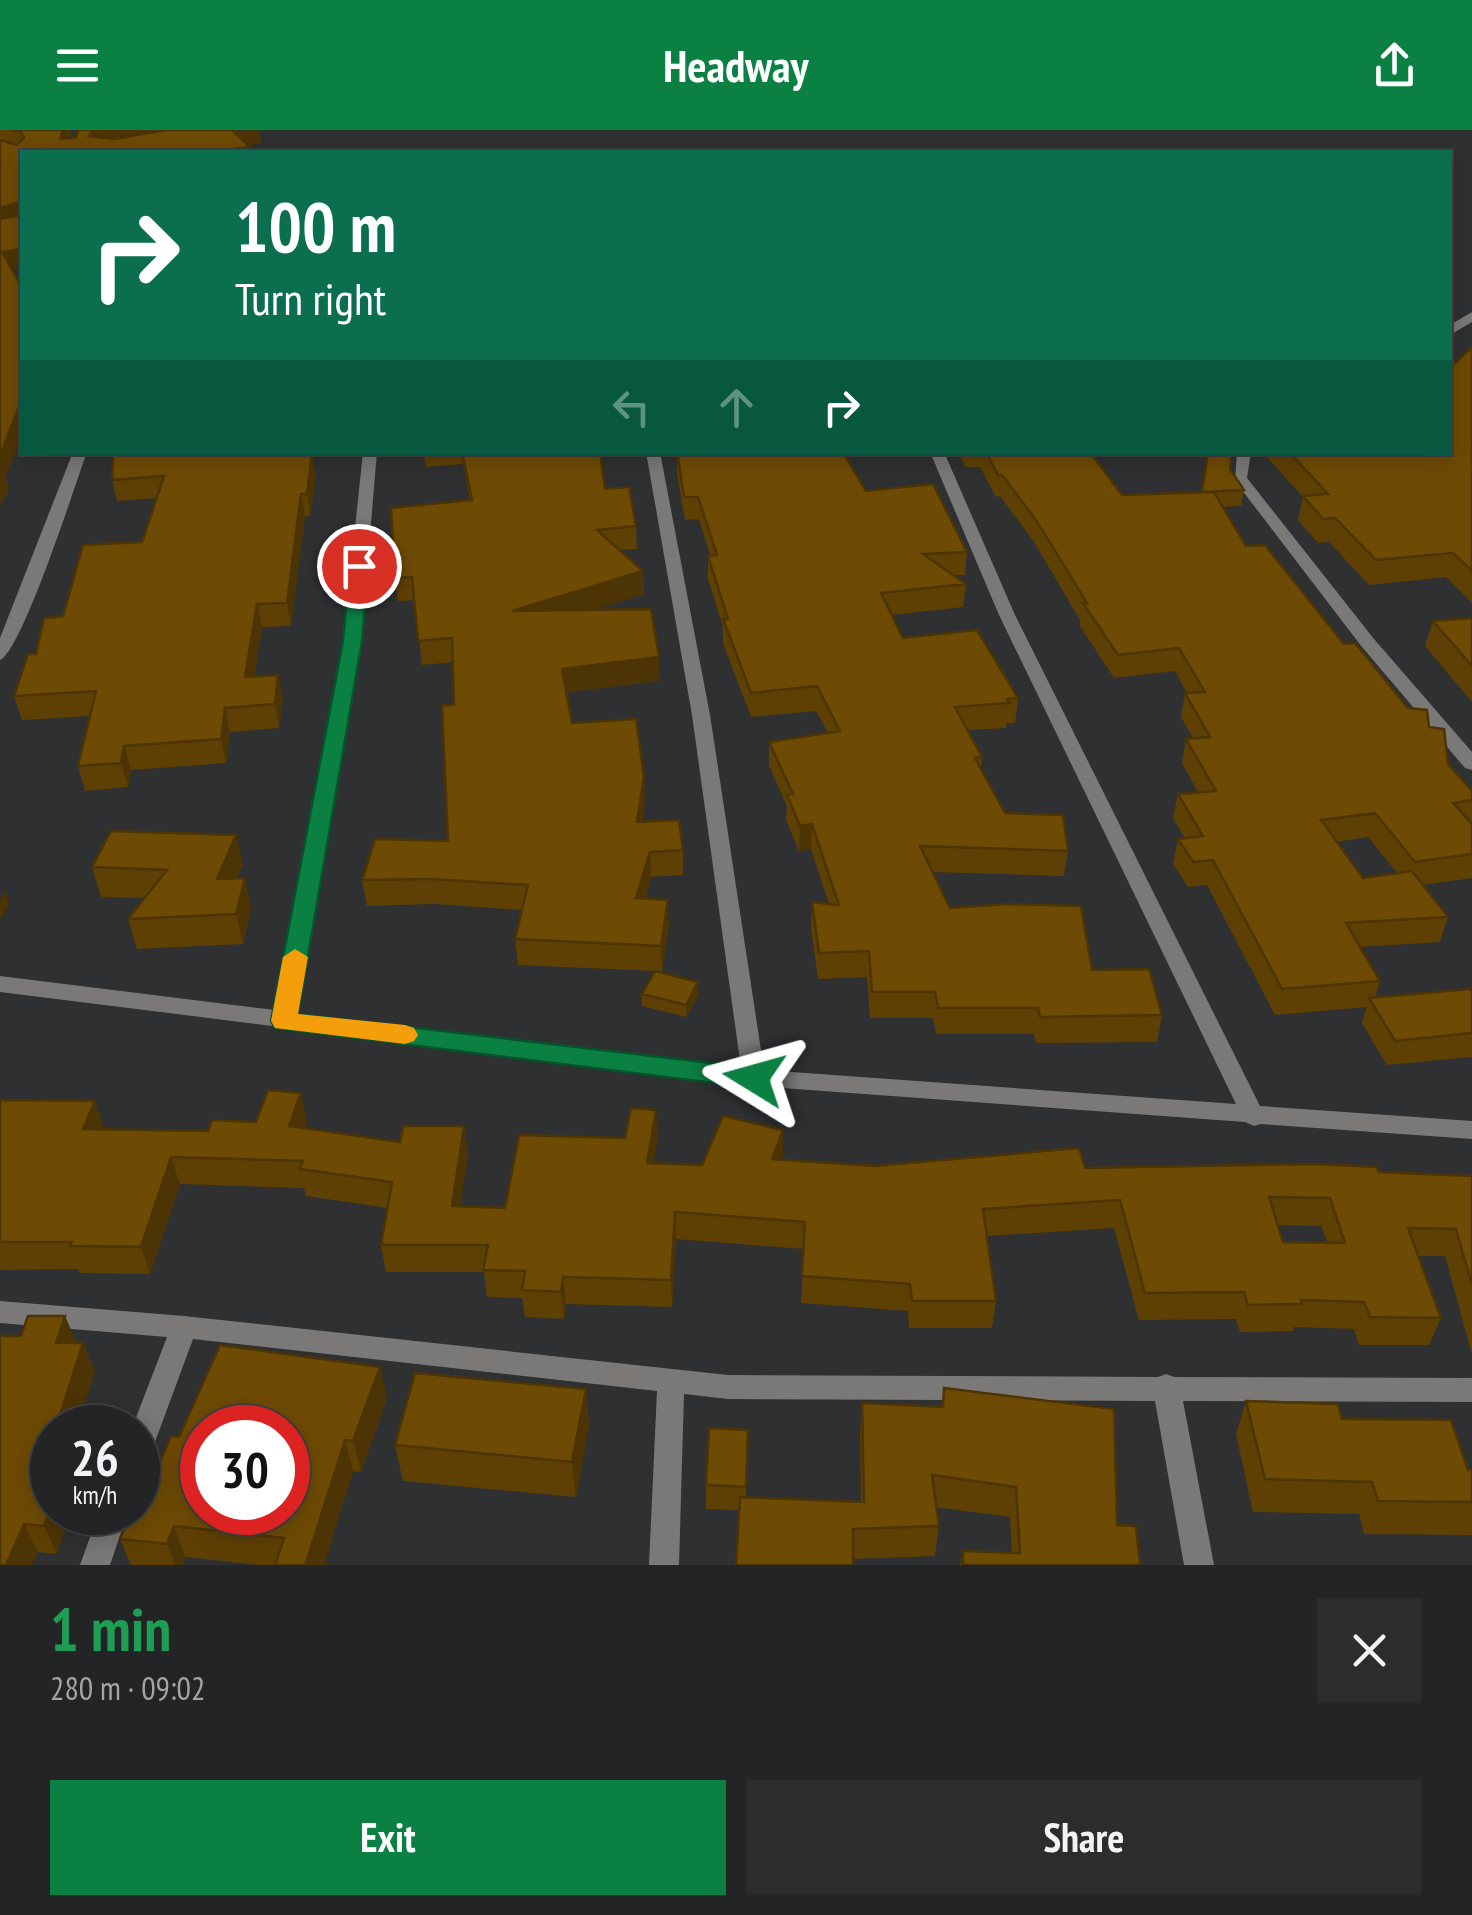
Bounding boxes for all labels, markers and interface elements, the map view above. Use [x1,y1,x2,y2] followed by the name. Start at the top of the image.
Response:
[663,36,809,94] text: Headway
[50,38,105,93] icon: menu
[1367,38,1422,93] icon: share
[235,181,396,271] text: 100 m
[70,190,200,320] icon: right
[235,269,386,327] text: Turn right
[604,380,659,435] icon: left
[709,380,764,435] icon: ahead
[814,380,869,435] icon: right
[317,524,402,609] pin
[332,539,387,594] icon: arrive
[702,1026,806,1130] position arrow
[180,1405,310,1535] speed limit sign: 30
[71,1425,119,1490] text: 26
[73,1479,117,1511] text: km/h
[50,1590,171,1668] text: 1 min
[1317,1598,1422,1703] button: close
[50,1667,205,1709] text: 280 m · 09:02
[50,1780,726,1895] button: Exit
[746,1780,1422,1895] button: Share

